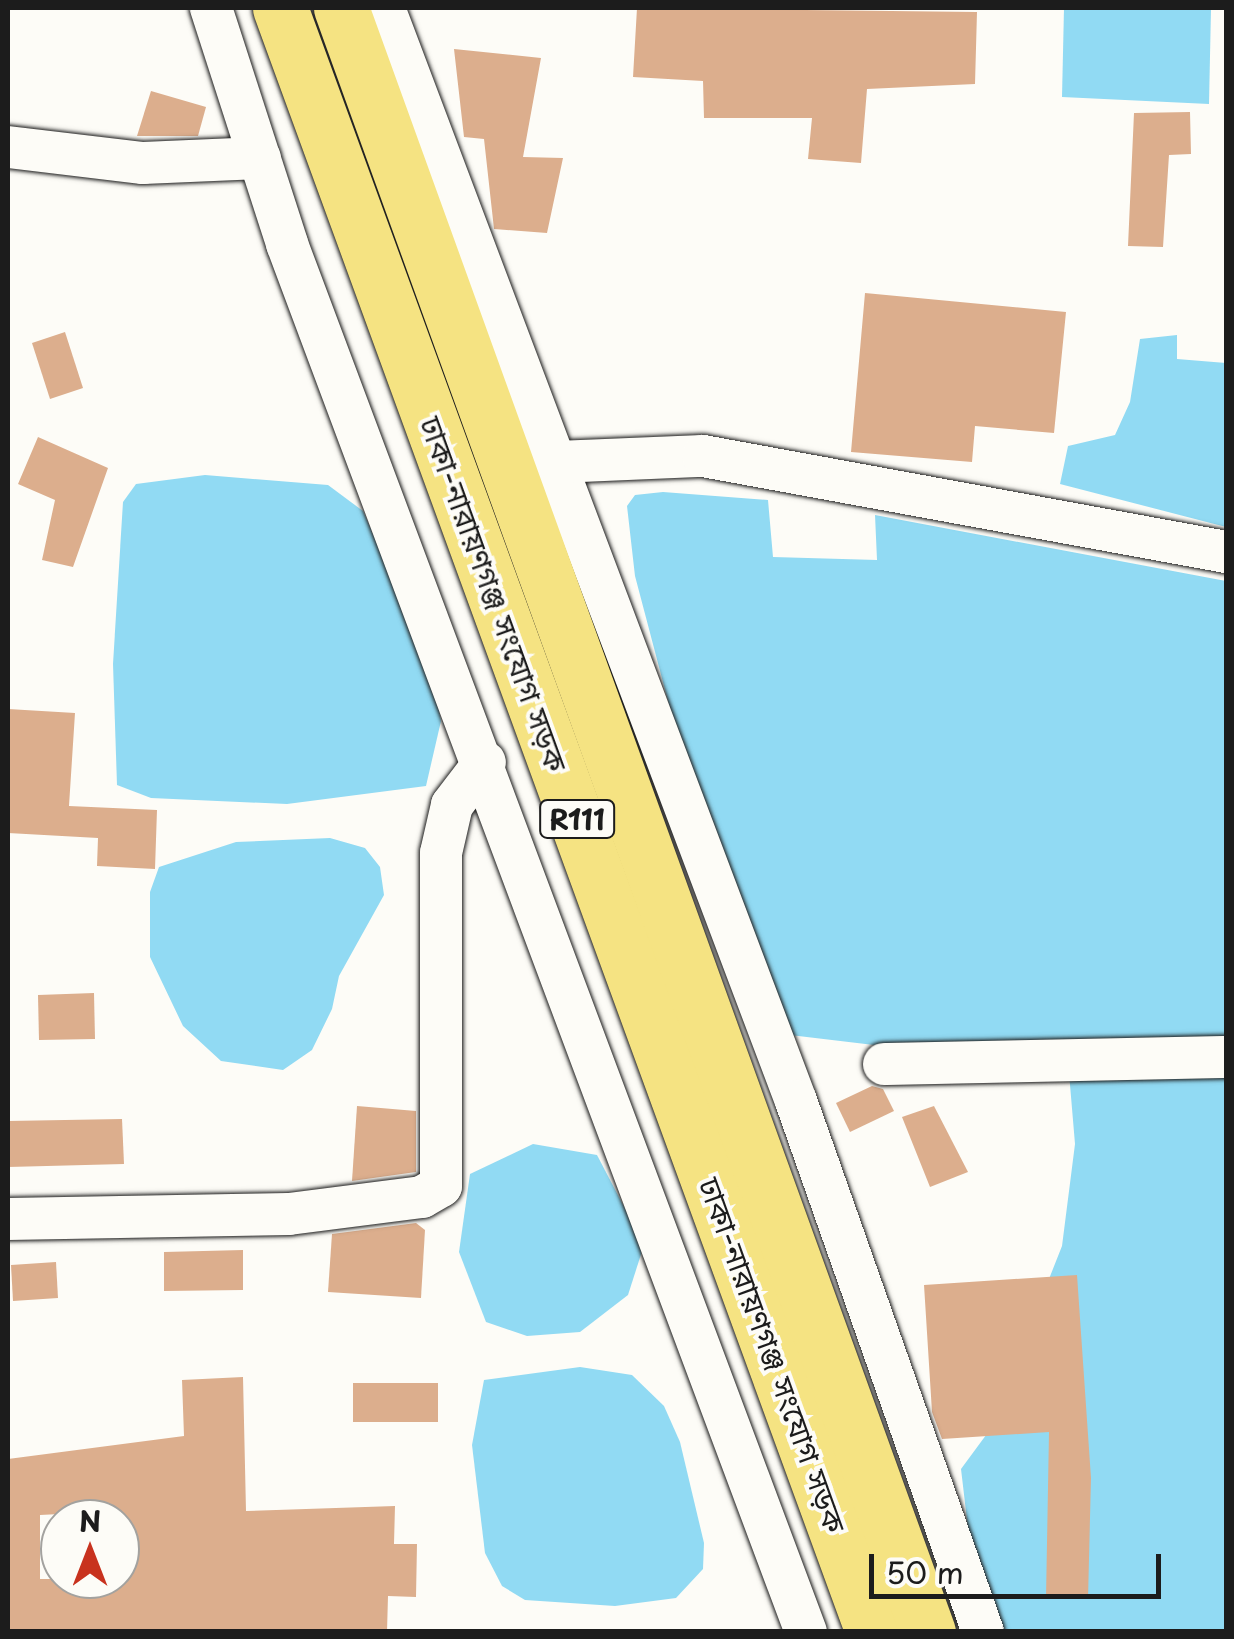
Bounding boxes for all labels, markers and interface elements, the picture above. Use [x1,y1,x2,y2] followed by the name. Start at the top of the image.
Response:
[413,412,575,776] street label: ঢাকা-নারায়ণগঞ্জ সংযোগ সড়ক
[537,796,617,842] road number: R111
[692,1173,854,1537] street label: ঢাকা-নারায়ণগঞ্জ সংযোগ সড়ক
[40,1499,140,1599] north arrow
[79,1499,101,1542] text: N
[874,1534,1166,1596] scale bar
[886,1549,964,1594] text: 50 m

